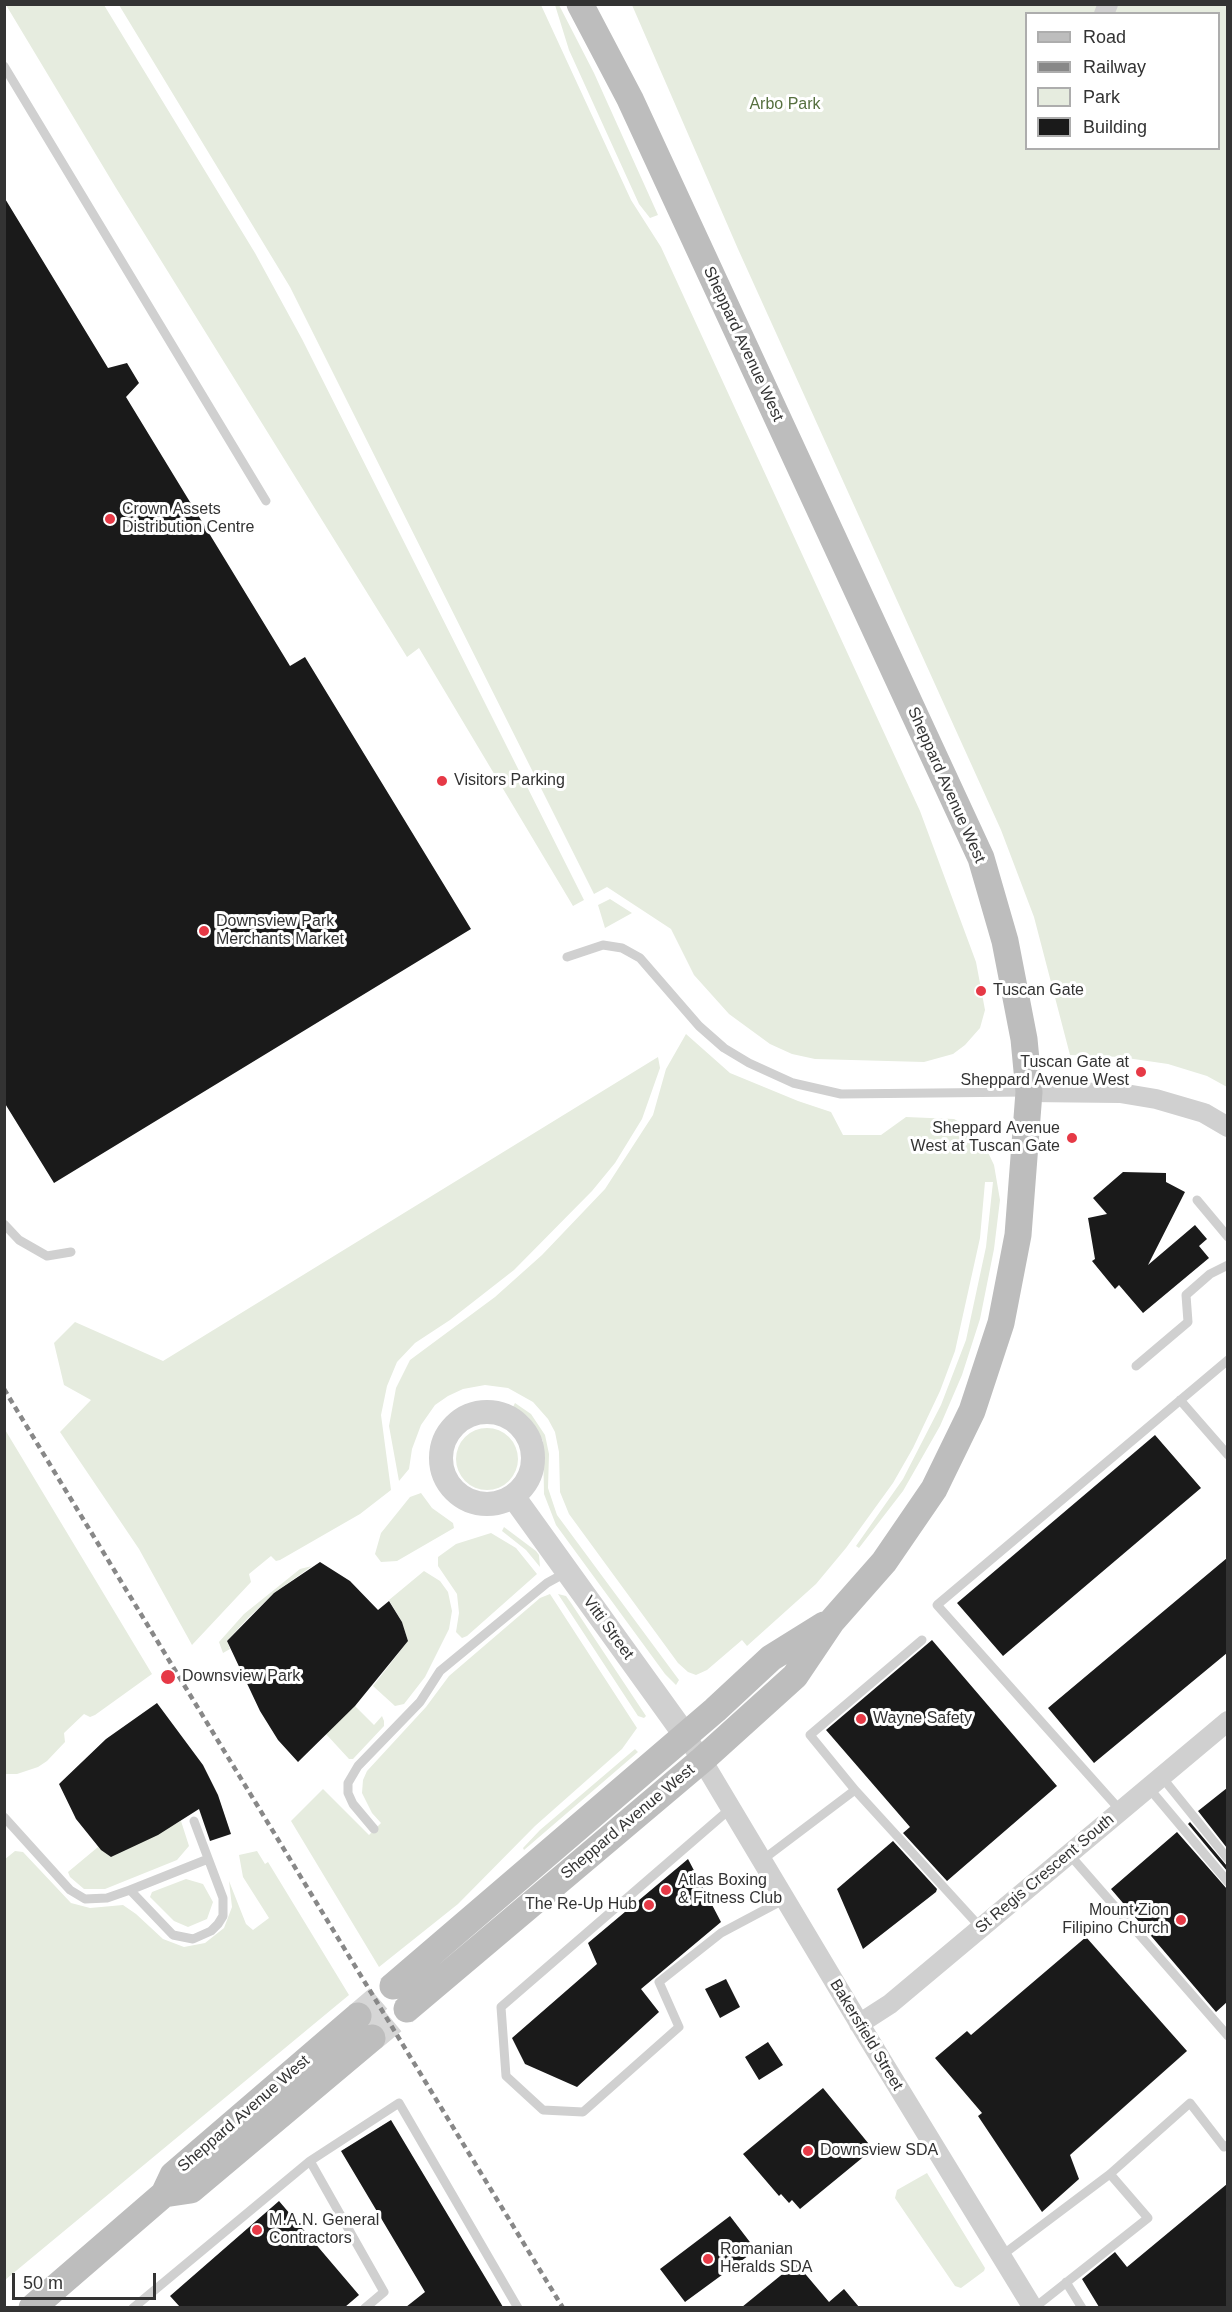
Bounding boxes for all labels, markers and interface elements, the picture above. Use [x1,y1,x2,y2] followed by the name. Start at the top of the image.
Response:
[1025,12,1220,150] legend
[1083,27,1126,47] text: Road
[1083,57,1146,77] text: Railway
[1083,87,1120,107] text: Park
[749,95,821,115] park label: Arbo Park
[1083,117,1147,137] text: Building
[699,264,787,424] street label: Sheppard Avenue West
[122,500,254,538] place label: Crown Assets Distribution Centre
[103,512,117,526] marker: Crown Assets Distribution Centre
[903,704,989,866] street label: Sheppard Avenue West
[454,771,565,791] place label: Visitors Parking
[435,774,449,788] marker: Visitors Parking
[216,912,344,950] place label: Downsview Park Merchants Market
[197,924,211,938] marker: Downsview Park Merchants Market
[993,981,1084,1001] place label: Tuscan Gate
[974,984,988,998] marker: Tuscan Gate
[961,1053,1129,1091] place label: Tuscan Gate at Sheppard Avenue West
[1134,1065,1148,1079] marker: Tuscan Gate at Sheppard Avenue West
[911,1119,1060,1157] place label: Sheppard Avenue West at Tuscan Gate
[1065,1131,1079,1145] marker: Sheppard Avenue West at Tuscan Gate
[579,1593,637,1663] street label: Vitti Street
[182,1667,300,1687] place label: Downsview Park
[159,1668,177,1686] marker: Downsview Park
[873,1709,972,1729] place label: Wayne Safety
[854,1712,868,1726] marker: Wayne Safety
[557,1761,699,1883] street label: Sheppard Avenue West
[972,1810,1118,1938] street label: St Regis Crescent South
[678,1871,782,1909] place label: Atlas Boxing & Fitness Club
[659,1883,673,1897] marker: Atlas Boxing & Fitness Club
[525,1895,637,1915] place label: The Re-Up Hub
[642,1898,656,1912] marker: The Re-Up Hub
[1062,1901,1169,1939] place label: Mount Zion Filipino Church
[1174,1913,1188,1927] marker: Mount Zion Filipino Church
[825,1976,907,2094] street label: Bakersfield Street
[174,2052,314,2176] street label: Sheppard Avenue West
[820,2141,938,2161] place label: Downsview SDA
[801,2144,815,2158] marker: Downsview SDA
[269,2211,379,2249] place label: M.A.N. General Contractors
[250,2223,264,2237] marker: M.A.N. General Contractors
[720,2240,812,2278] place label: Romanian Heralds SDA
[701,2252,715,2266] marker: Romanian Heralds SDA
[15,2261,159,2299] scale bar
[23,2273,63,2293] text: 50 m

